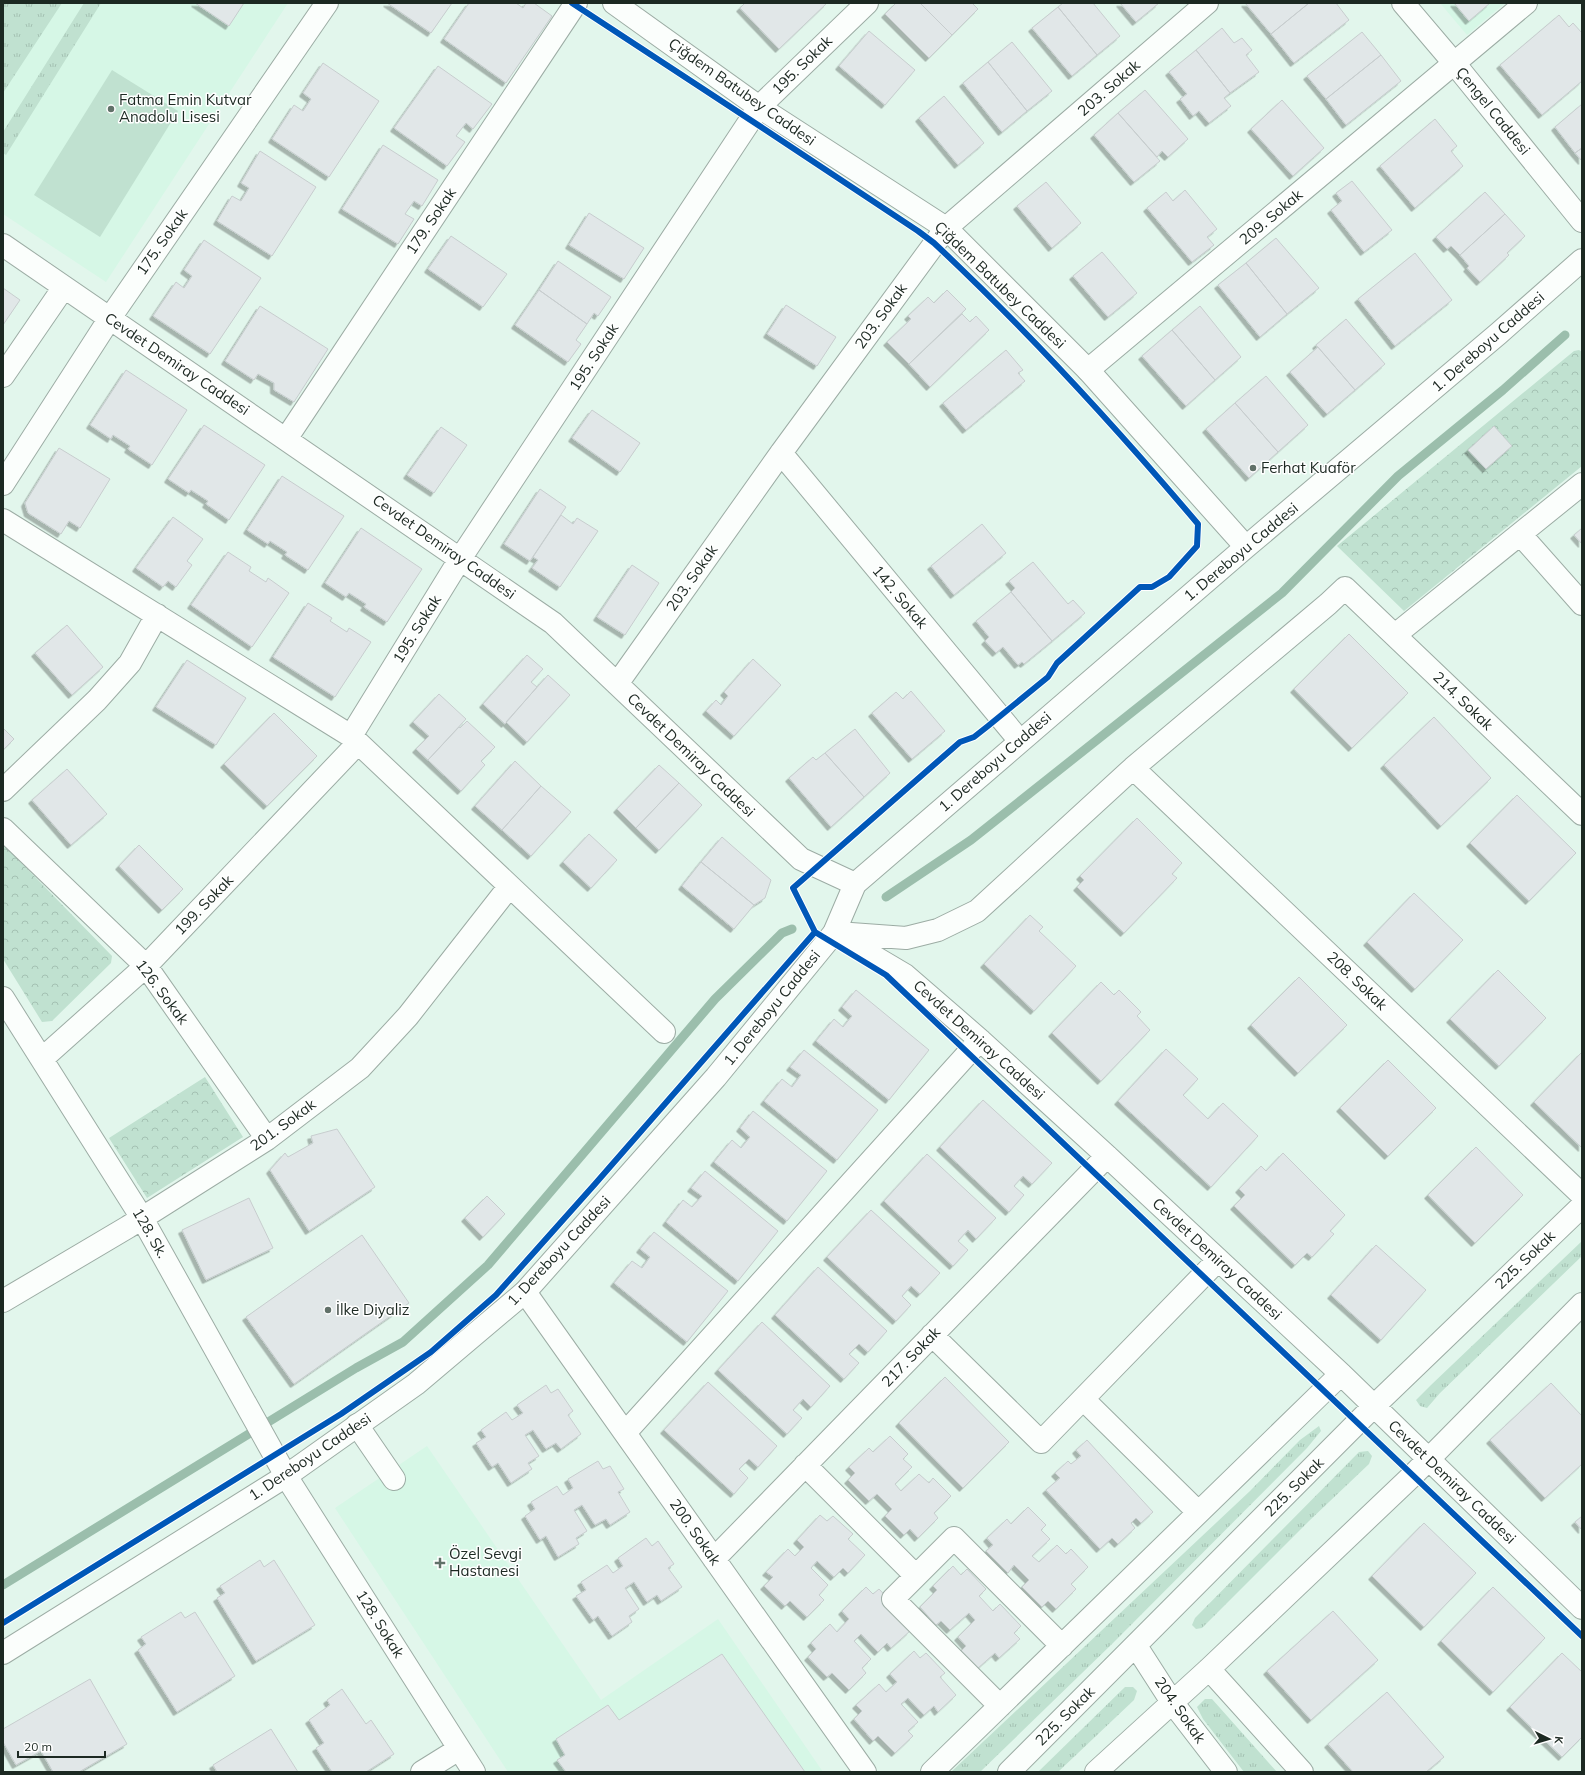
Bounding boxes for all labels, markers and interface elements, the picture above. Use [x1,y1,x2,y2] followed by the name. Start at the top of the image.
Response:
[767,31,836,98] street label: 195. Sokak
[665,34,820,150] street label: Çiğdem Batubey Caddesi
[1074,55,1144,120] street label: 203. Sokak
[1452,63,1535,158] street label: Çengel Caddesi
[119,90,252,126] place label: Fatma Emin Kutvar Anadolu Lisesi
[106,104,116,114] marker: Fatma Emin Kutvar Anadolu Lisesi
[401,183,460,258] street label: 179. Sokak
[1235,185,1306,249] street label: 209. Sokak
[132,205,192,279] street label: 175. Sokak
[931,217,1070,352] street label: Çiğdem Batubey Caddesi
[850,279,911,352] street label: 203. Sokak
[1427,287,1548,396] street label: 1. Dereboyu Caddesi
[101,308,253,419] street label: Cevdet Demiray Caddesi
[565,319,623,394] street label: 195. Sokak
[1261,458,1356,477] place label: Ferhat Kuaför
[1248,463,1258,473] marker: Ferhat Kuaför
[369,490,520,603] street label: Cevdet Demiray Caddesi
[1180,498,1302,605] street label: 1. Dereboyu Caddesi
[662,541,722,615] street label: 203. Sokak
[868,561,932,632] street label: 142. Sokak
[388,591,445,666] street label: 195. Sokak
[1429,667,1498,734] street label: 214. Sokak
[623,689,759,821] street label: Cevdet Demiray Caddesi
[934,707,1055,816] street label: 1. Dereboyu Caddesi
[170,870,237,939] street label: 199. Sokak
[719,946,824,1069] street label: 1. Dereboyu Caddesi
[1323,947,1392,1014] street label: 208. Sokak
[132,955,193,1028] street label: 126. Sokak
[910,976,1049,1104] street label: Cevdet Demiray Caddesi
[246,1094,320,1155] street label: 201. Sokak
[503,1192,614,1310] street label: 1. Dereboyu Caddesi
[1149,1194,1286,1324] street label: Cevdet Demiray Caddesi
[128,1204,172,1261] street label: 128. Sk.
[1490,1226,1559,1293] street label: 225. Sokak
[336,1300,410,1319] place label: İlke Diyaliz
[323,1305,333,1315] marker: İlke Diyaliz
[877,1322,944,1391] street label: 217. Sokak
[245,1409,374,1505] street label: 1. Dereboyu Caddesi
[1384,1416,1520,1548] street label: Cevdet Demiray Caddesi
[1260,1453,1328,1520] street label: 225. Sokak
[666,1495,725,1569] street label: 200. Sokak
[449,1544,522,1580] place label: Özel Sevgi Hastanesi
[434,1557,446,1569] marker: Özel Sevgi Hastanesi
[352,1586,409,1661] street label: 128. Sokak
[1151,1673,1210,1747] street label: 204. Sokak
[1031,1682,1099,1749] street label: 225. Sokak
[1529,1719,1569,1759] north arrow
[18,1733,105,1759] scale bar
[1552,1736,1566,1745] text: K
[24,1739,52,1754] text: 20 m

